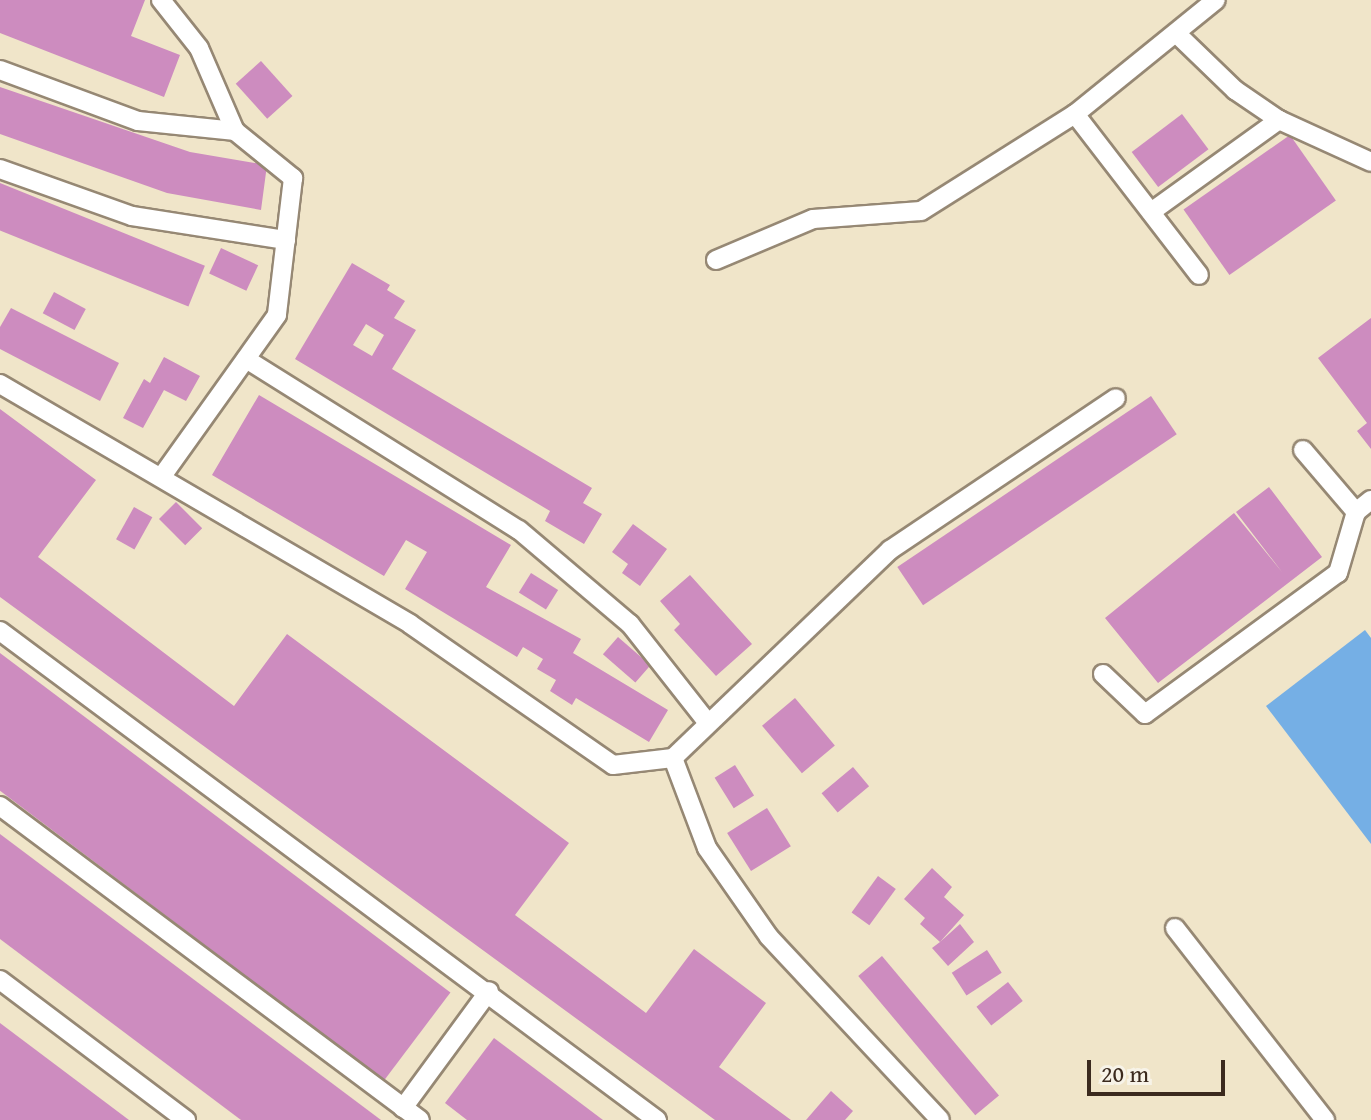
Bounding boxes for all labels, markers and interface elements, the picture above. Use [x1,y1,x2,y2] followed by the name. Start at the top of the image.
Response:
[1091,1044,1229,1094] scale bar
[1101,1056,1149,1091] text: 20 m

